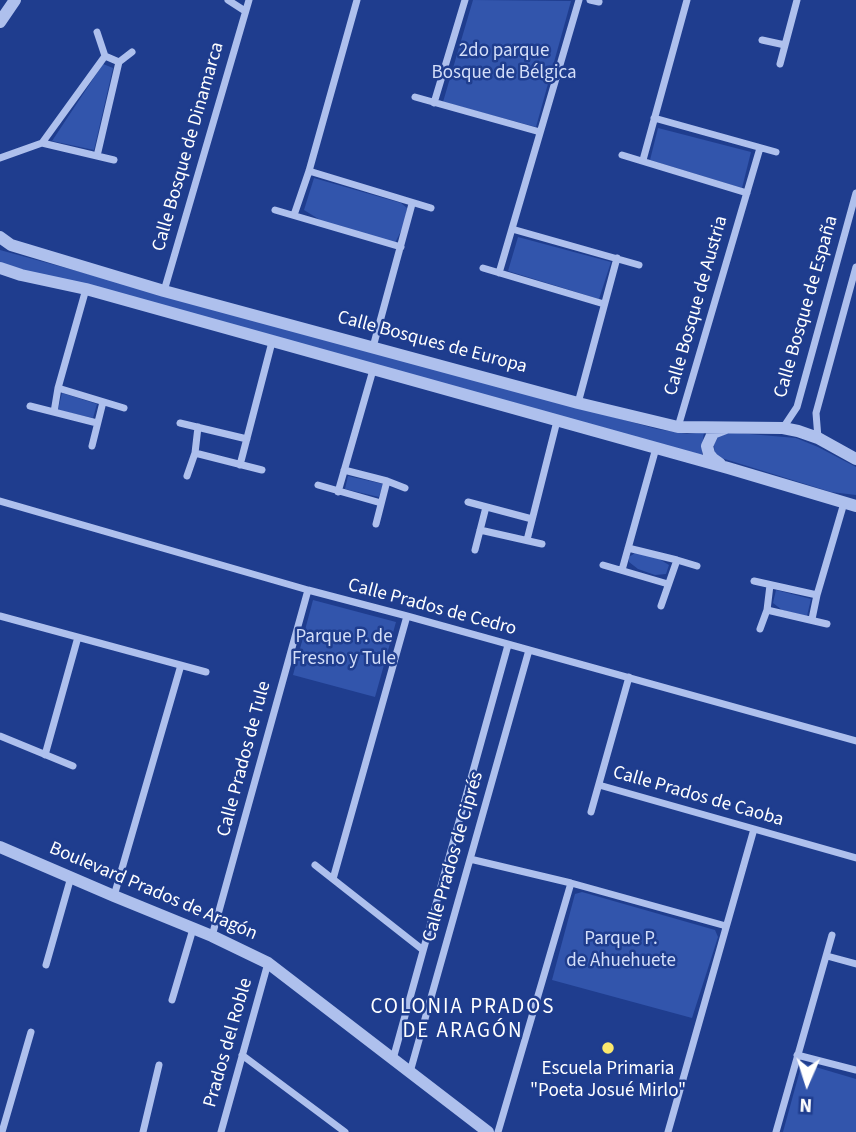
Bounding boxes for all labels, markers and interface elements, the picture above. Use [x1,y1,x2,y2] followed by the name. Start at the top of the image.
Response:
[148,40,230,254] street label: Calle Bosque de Dinamarca
[431,41,577,85] park label: 2do parque Bosque de Bélgica
[660,213,734,399] street label: Calle Bosque de Austria
[770,213,844,401] street label: Calle Bosque de España
[335,307,529,379] street label: Calle Bosques de Europa
[345,575,519,641] street label: Calle Prados de Cedro
[292,627,396,671] park label: Parque P. de Fresno y Tule
[213,679,277,839] street label: Calle Prados de Tule
[610,762,786,832] street label: Calle Prados de Caoba
[419,769,489,945] street label: Calle Prados de Ciprés
[46,838,260,946] street label: Boulevard Prados de Aragón
[566,929,676,973] park label: Parque P. de Ahuehuete
[200,976,258,1110] street label: Prados del Roble
[372,995,554,1045] district label: COLONIA PRADOS DE ARAGÓN
[600,1040,616,1056] marker: Escuela Primaria "Poeta Josué Mirlo"
[772,1048,842,1118] north arrow
[530,1059,686,1103] place label: Escuela Primaria "Poeta Josué Mirlo"
[799,1091,813,1118] text: N

